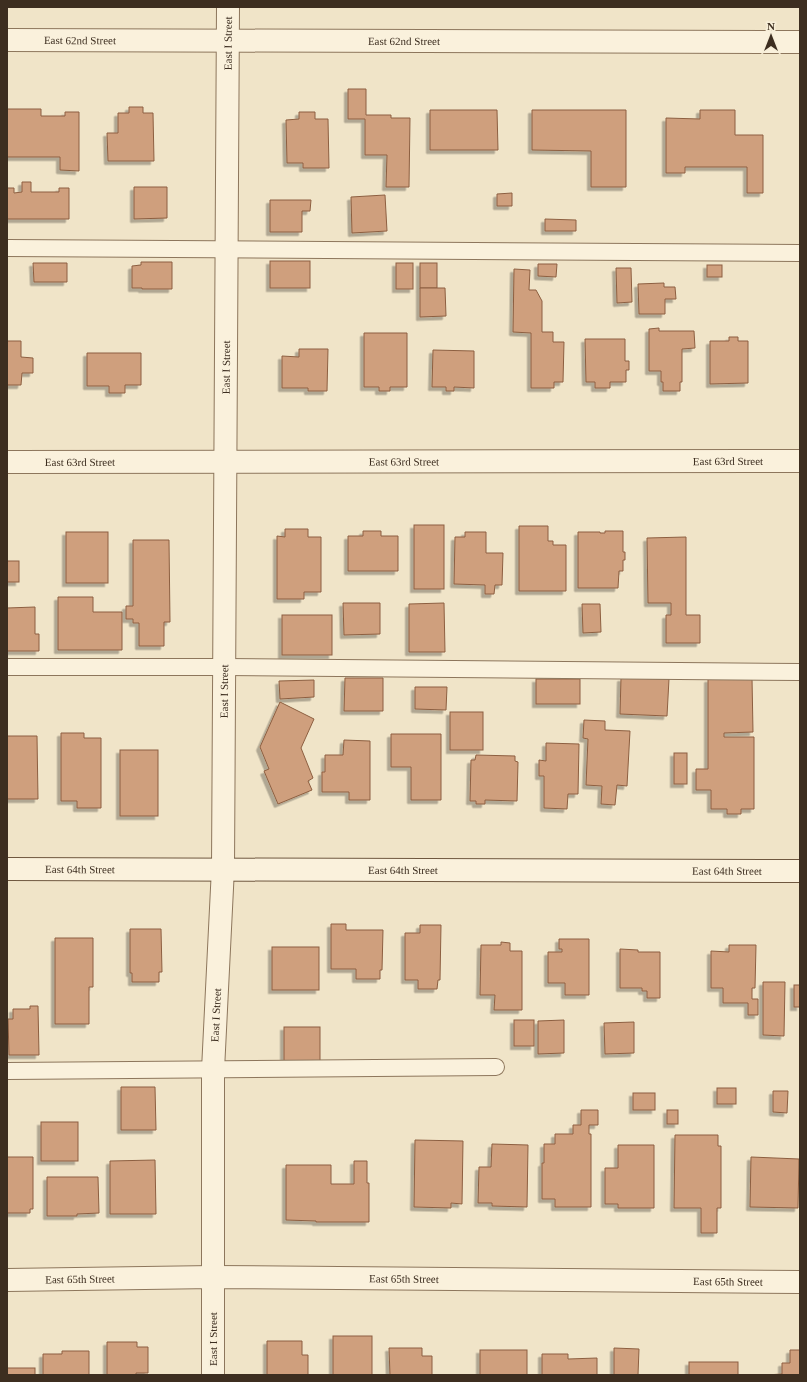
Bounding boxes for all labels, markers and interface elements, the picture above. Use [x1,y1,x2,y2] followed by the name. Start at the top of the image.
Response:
[222,16,234,70] street label: East I Street
[751,16,791,56] north arrow
[767,20,775,32] text: N
[44,34,116,46] street label: East 62nd Street
[368,35,440,47] street label: East 62nd Street
[220,340,232,394] street label: East I Street
[369,455,439,468] street label: East 63rd Street
[693,455,763,467] street label: East 63rd Street
[45,456,115,468] street label: East 63rd Street
[218,664,230,718] street label: East I Street
[45,863,115,875] street label: East 64th Street
[368,864,438,876] street label: East 64th Street
[692,865,762,877] street label: East 64th Street
[208,988,223,1042] street label: East I Street
[45,1272,115,1285] street label: East 65th Street
[369,1272,439,1285] street label: East 65th Street
[693,1275,763,1288] street label: East 65th Street
[207,1312,219,1366] street label: East I Street

